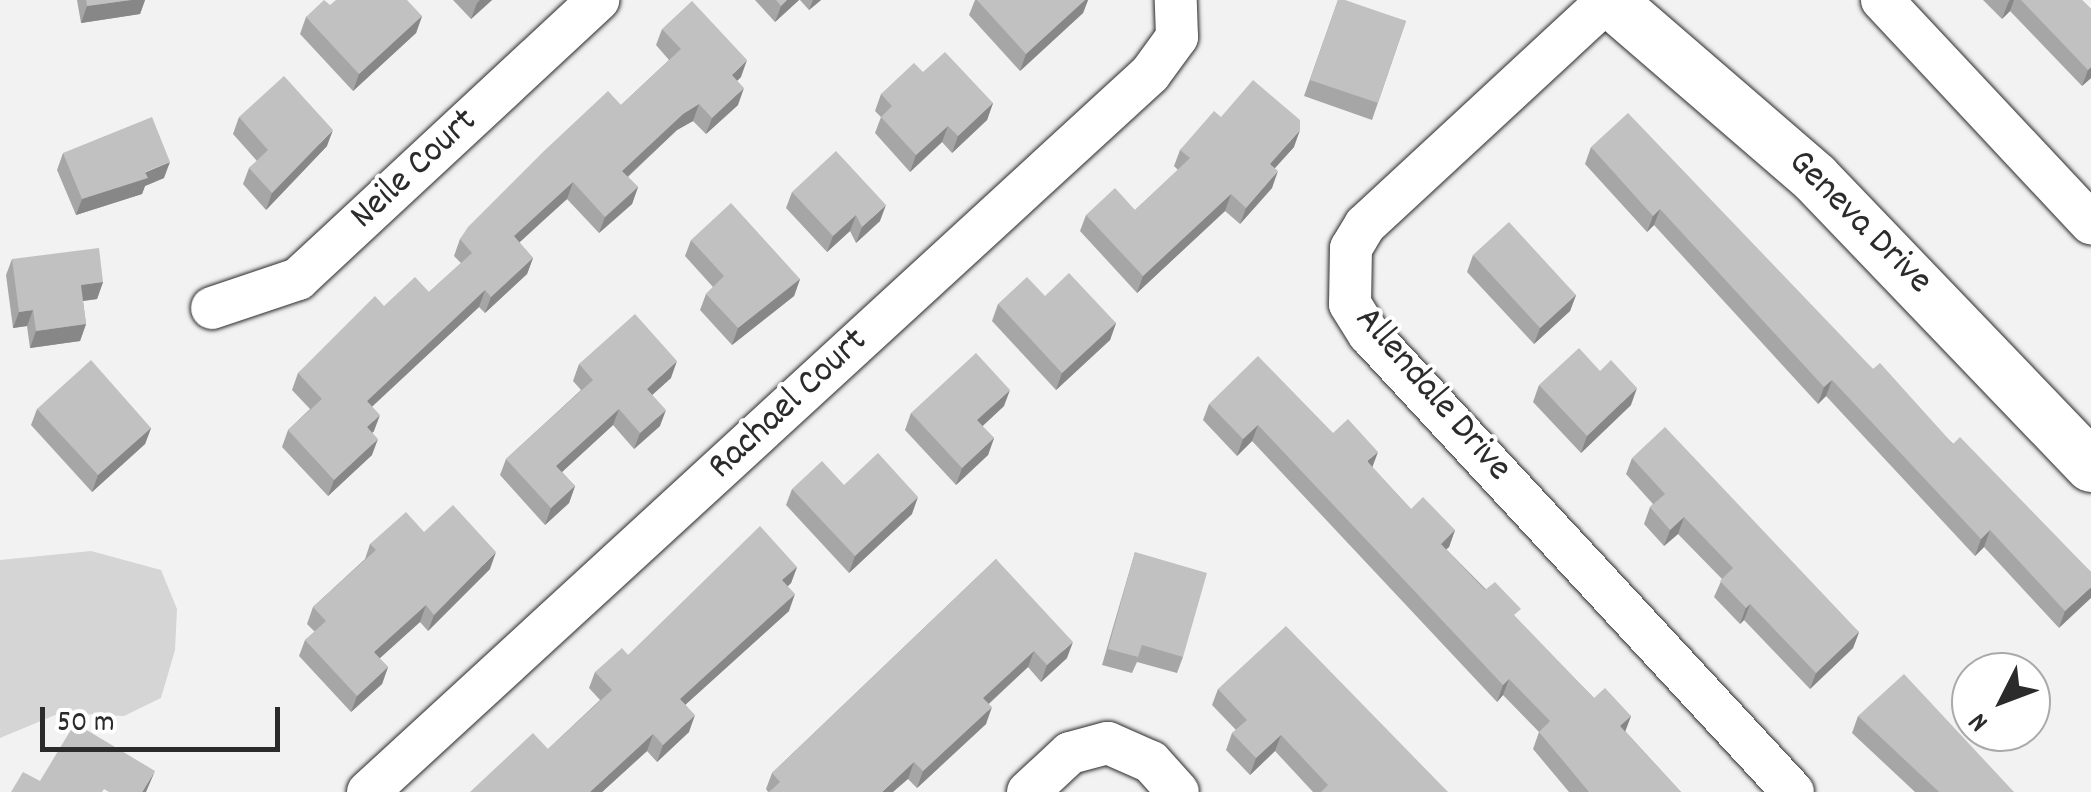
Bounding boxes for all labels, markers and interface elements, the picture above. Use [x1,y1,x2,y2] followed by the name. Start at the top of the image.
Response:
[342,100,488,240] street label: Neile Court
[1777,141,1941,305] street label: Geneva Drive
[1344,298,1520,492] street label: Allendale Drive
[700,320,878,490] street label: Rachael Court
[1951,652,2051,752] north arrow
[45,687,285,749] scale bar
[1961,702,2000,739] text: N
[57,703,115,746] text: 50 m

